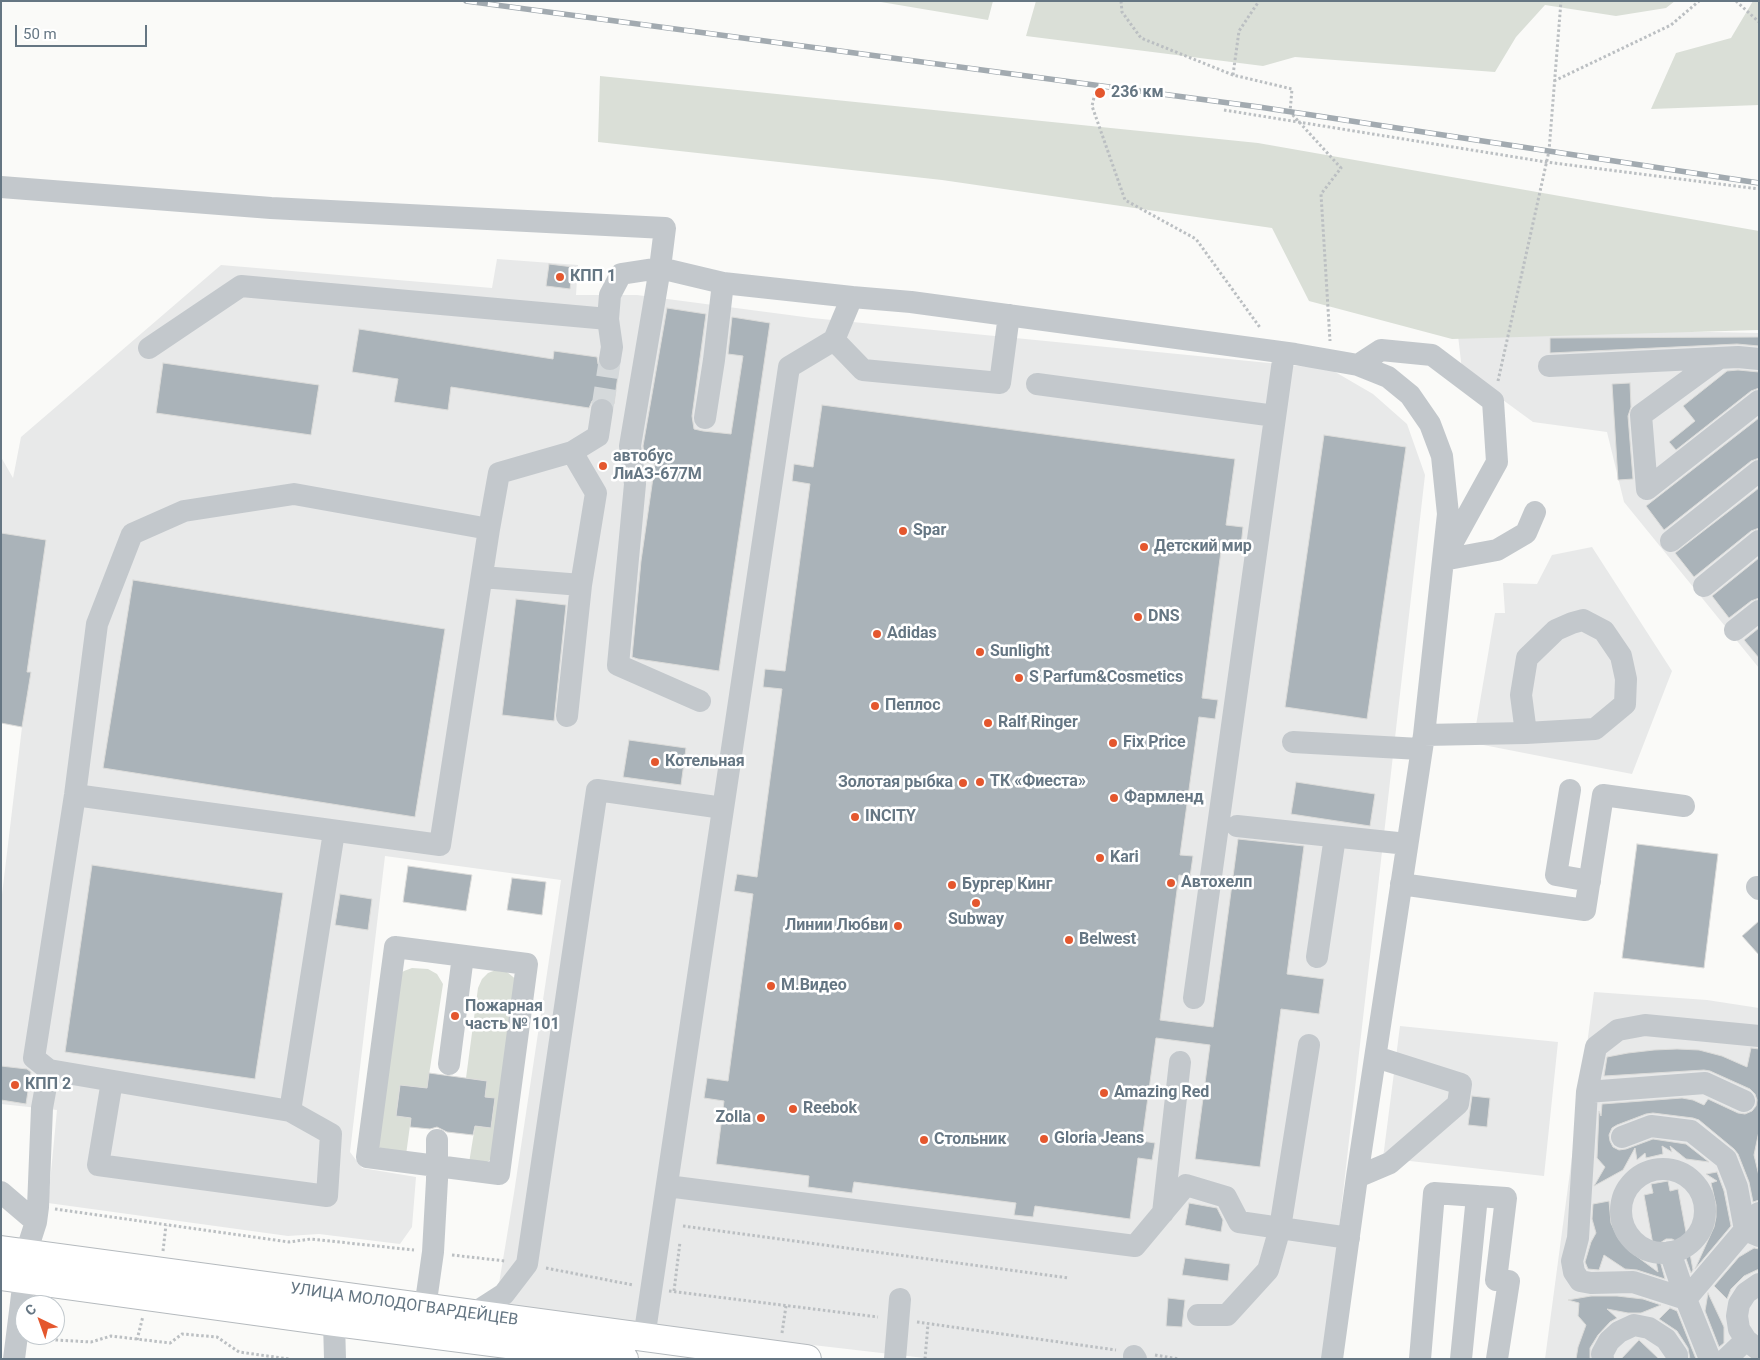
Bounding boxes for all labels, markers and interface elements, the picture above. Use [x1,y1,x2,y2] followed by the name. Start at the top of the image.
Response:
[18,15,150,47] scale bar
[23,25,57,43] text: 50 m
[1111,83,1164,103] place label: 236 км
[1093,86,1107,100] marker: 236 км
[570,267,616,287] place label: КПП 1
[554,271,566,283] marker: КПП 1
[613,447,702,485] place label: автобус ЛиАЗ-677М
[597,460,609,472] marker: автобус ЛиАЗ-677М
[913,521,946,541] place label: Spar
[897,525,909,537] marker: Spar
[1154,537,1252,557] place label: Детский мир
[1138,541,1150,553] marker: Детский мир
[1148,607,1180,627] place label: DNS
[1132,611,1144,623] marker: DNS
[887,624,937,644] place label: Adidas
[871,628,883,640] marker: Adidas
[990,642,1050,662] place label: Sunlight
[974,646,986,658] marker: Sunlight
[1029,668,1183,688] place label: S Parfum&Cosmetics
[1013,672,1025,684] marker: S Parfum&Cosmetics
[885,696,940,716] place label: Пеплос
[869,700,881,712] marker: Пеплос
[998,713,1078,733] place label: Ralf Ringer
[982,717,994,729] marker: Ralf Ringer
[1123,733,1186,753] place label: Fix Price
[1107,737,1119,749] marker: Fix Price
[665,752,745,772] place label: Котельная
[649,756,661,768] marker: Котельная
[990,772,1086,792] place label: ТК «Фиеста»
[838,773,953,793] place label: Золотая рыбка
[974,776,986,788] marker: ТК «Фиеста»
[957,777,969,789] marker: Золотая рыбка
[1124,788,1204,808] place label: Фармленд
[1108,792,1120,804] marker: Фармленд
[865,807,916,827] place label: INCITY
[849,811,861,823] marker: INCITY
[1110,848,1139,868] place label: Kari
[1094,852,1106,864] marker: Kari
[1181,873,1252,893] place label: Автохелп
[962,875,1052,895] place label: Бургер Кинг
[1165,877,1177,889] marker: Автохелп
[946,879,958,891] marker: Бургер Кинг
[970,897,982,909] marker: Subway
[948,910,1004,930] place label: Subway
[785,916,888,936] place label: Линии Любви
[892,920,904,932] marker: Линии Любви
[1079,930,1136,950] place label: Belwest
[1063,934,1075,946] marker: Belwest
[781,976,847,996] place label: М.Видео
[765,980,777,992] marker: М.Видео
[465,997,560,1035] place label: Пожарная часть № 101
[449,1010,461,1022] marker: Пожарная часть № 101
[25,1075,71,1095] place label: КПП 2
[9,1079,21,1091] marker: КПП 2
[1114,1083,1209,1103] place label: Amazing Red
[1098,1087,1110,1099] marker: Amazing Red
[803,1099,857,1119] place label: Reebok
[787,1103,799,1115] marker: Reebok
[715,1108,751,1128] place label: Zolla
[755,1112,767,1124] marker: Zolla
[1054,1129,1144,1149] place label: Gloria Jeans
[934,1130,1006,1150] place label: Стольник
[1038,1133,1050,1145] marker: Gloria Jeans
[918,1134,930,1146] marker: Стольник
[289,1279,519,1331] street label: УЛИЦА МОЛОДОГВАРДЕЙЦЕВ
[15,1295,65,1345] north arrow
[22,1301,39,1319] text: С

